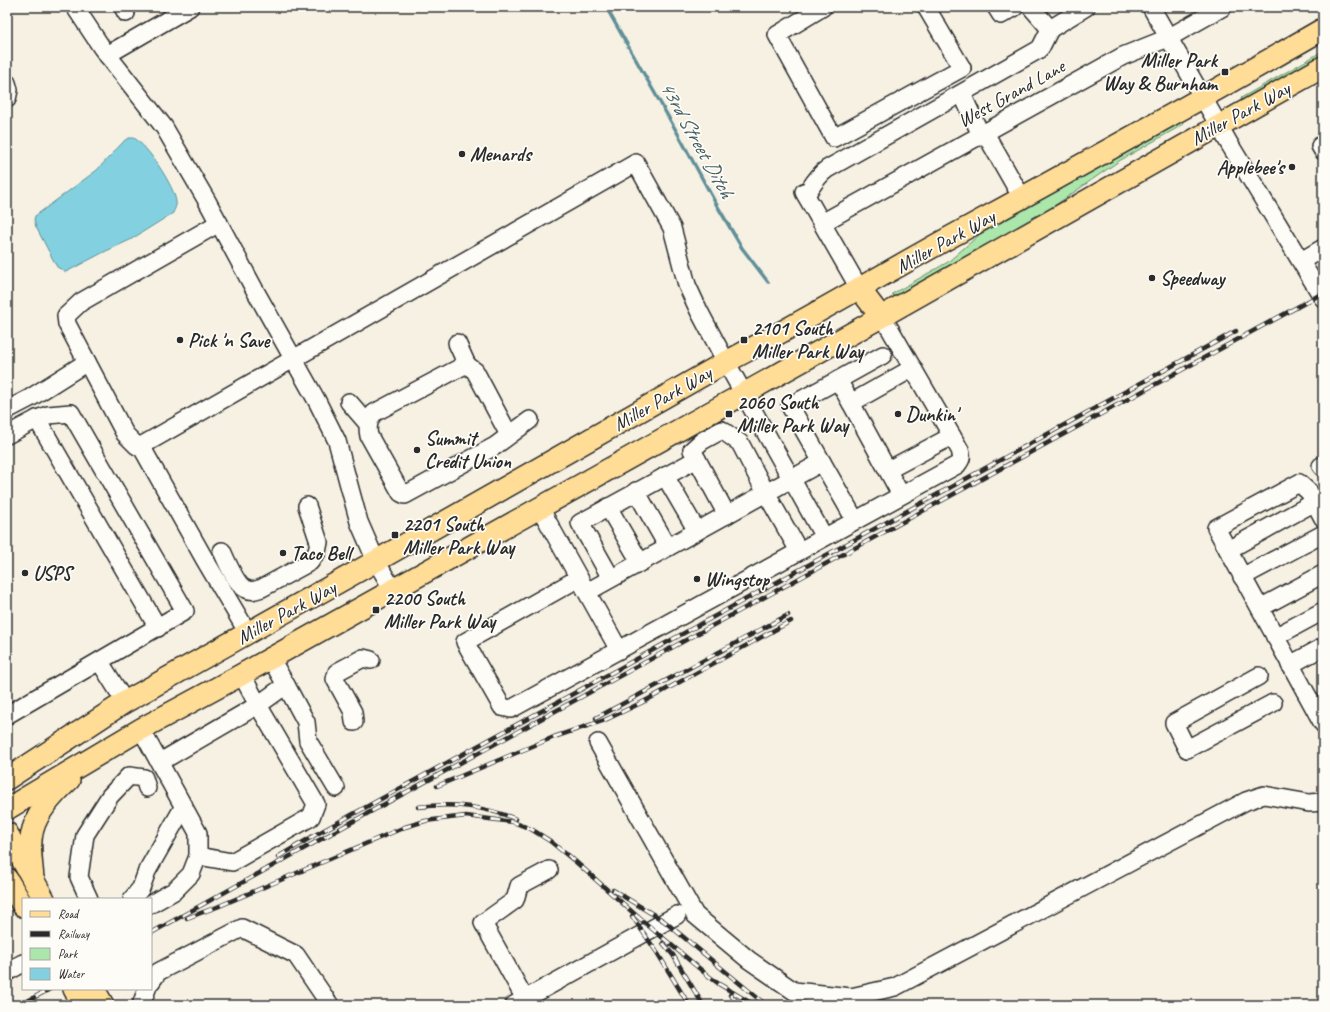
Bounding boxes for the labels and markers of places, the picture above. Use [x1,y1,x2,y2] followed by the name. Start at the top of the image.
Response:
[1103,48,1219,96] place label: Miller Park Way & Burnham
[1220,67,1230,77] marker: Miller Park Way & Burnham
[470,142,533,167] place label: Menards
[457,149,467,159] marker: Menards
[1217,155,1286,180] place label: Applebee's
[1287,162,1297,172] marker: Applebee's
[1160,266,1227,291] place label: Speedway
[1147,273,1157,283] marker: Speedway
[752,316,865,364] place label: 2101 South Miller Park Way
[188,328,271,353] place label: Pick 'n Save
[175,335,185,345] marker: Pick 'n Save
[739,335,749,345] marker: 2101 South Miller Park Way
[737,390,850,438] place label: 2060 South Miller Park Way
[906,402,962,427] place label: Dunkin'
[724,409,734,419] marker: 2060 South Miller Park Way
[893,409,903,419] marker: Dunkin'
[425,426,512,474] place label: Summit Credit Union
[412,445,422,455] marker: Summit Credit Union
[403,512,516,560] place label: 2201 South Miller Park Way
[390,530,400,540] marker: 2201 South Miller Park Way
[291,541,354,566] place label: Taco Bell
[278,548,288,558] marker: Taco Bell
[33,561,75,586] place label: USPS
[705,567,770,592] place label: Wingstop
[20,568,30,578] marker: USPS
[692,574,702,584] marker: Wingstop
[384,586,497,634] place label: 2200 South Miller Park Way
[371,605,381,615] marker: 2200 South Miller Park Way

